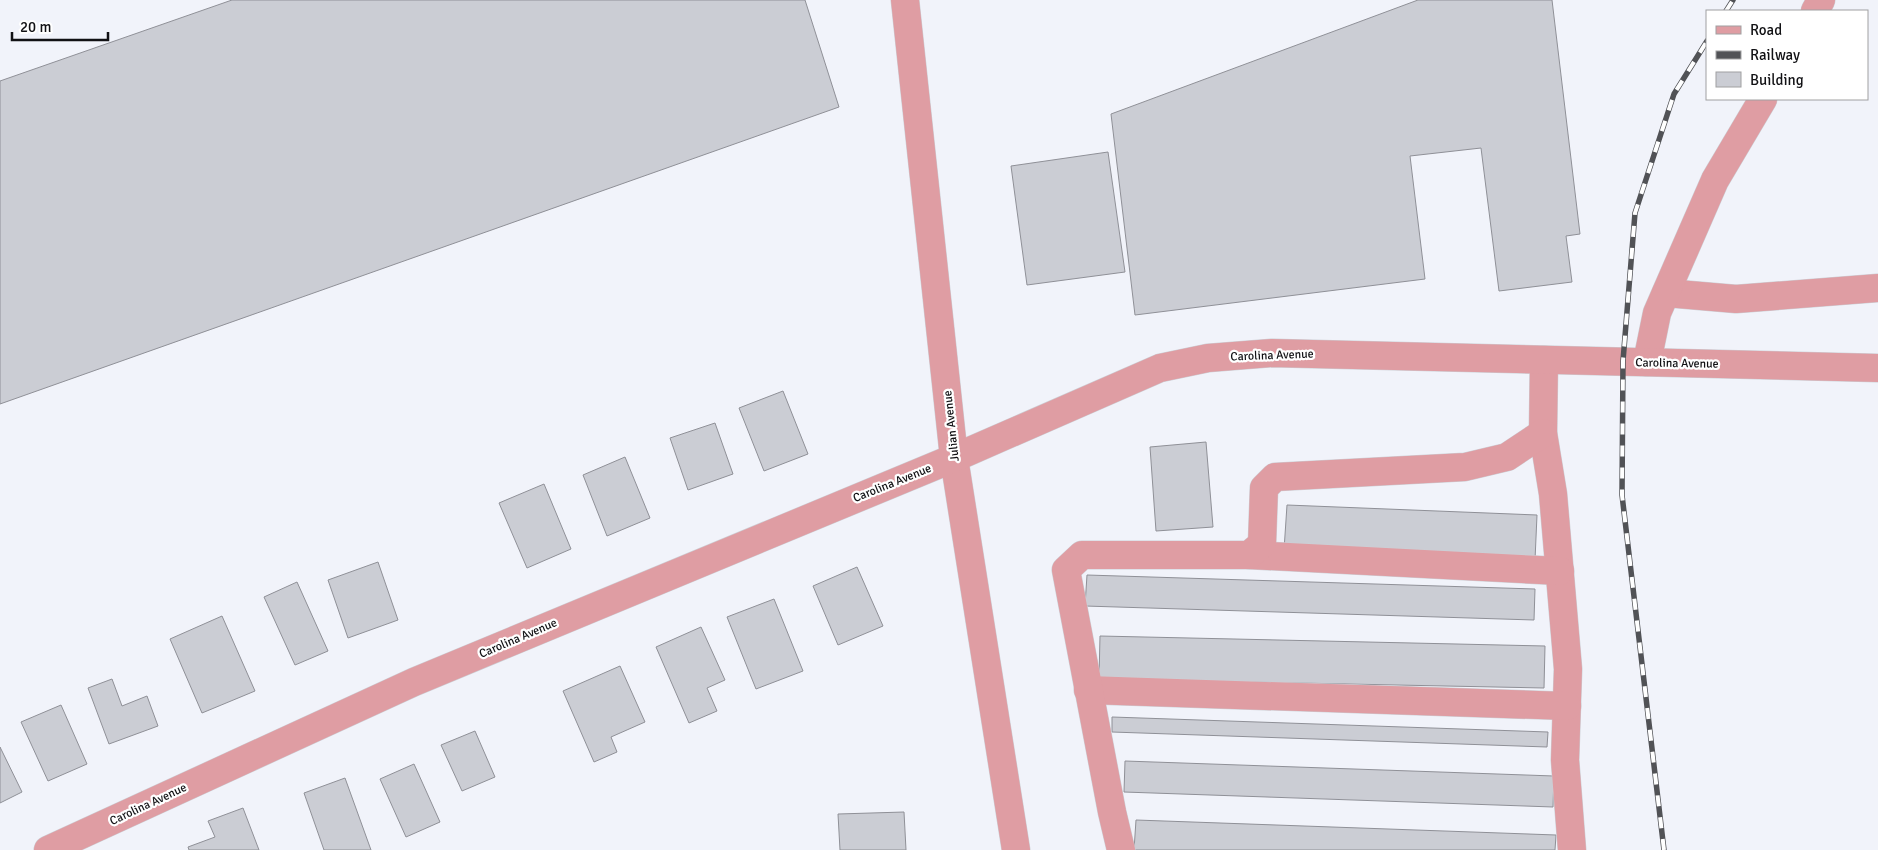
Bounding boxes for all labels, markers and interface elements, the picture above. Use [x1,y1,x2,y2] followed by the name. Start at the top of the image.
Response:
[12,10,109,42] scale bar
[1706,10,1868,100] legend
[20,18,51,36] text: 20 m
[1750,21,1782,39] text: Road
[1750,46,1800,64] text: Railway
[1750,71,1804,89] text: Building
[1230,347,1314,364] street label: Carolina Avenue
[1635,355,1719,372] street label: Carolina Avenue
[940,390,963,462] street label: Julian Avenue
[851,461,934,506] street label: Carolina Avenue
[477,615,559,662] street label: Carolina Avenue
[107,780,189,829] street label: Carolina Avenue

